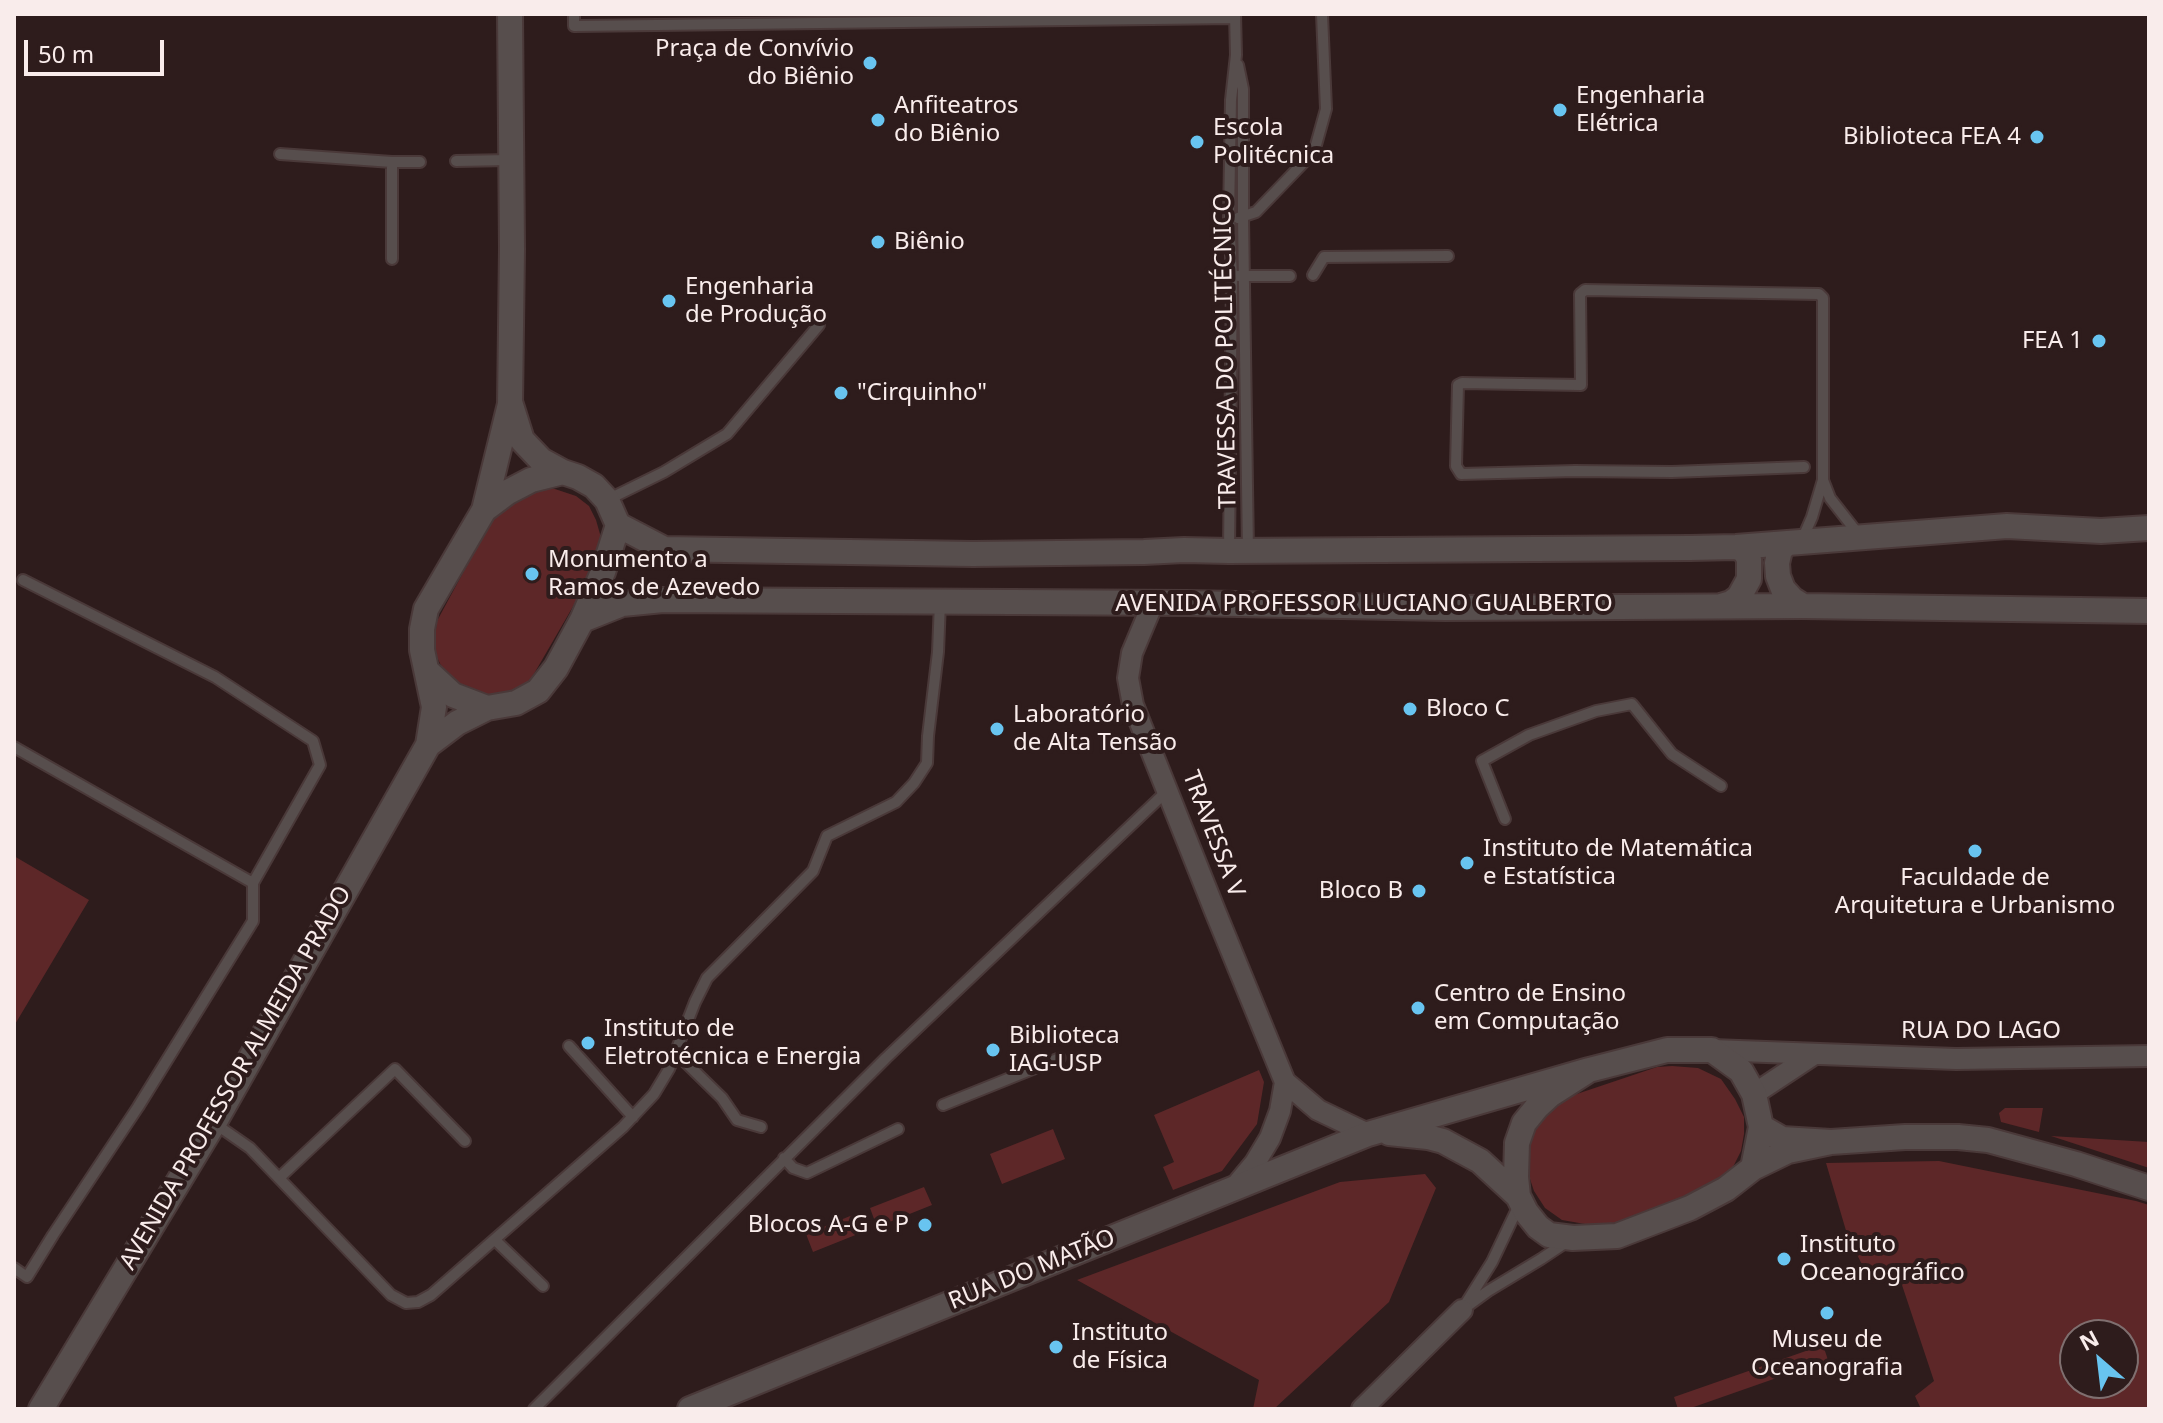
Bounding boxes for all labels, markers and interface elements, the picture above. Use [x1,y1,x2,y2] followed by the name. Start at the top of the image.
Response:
[28,24,168,74] scale bar
[655,35,854,91] place label: Praça de Convívio do Biênio
[38,37,94,70] text: 50 m
[861,54,879,72] marker: Praça de Convívio do Biênio
[1576,82,1705,138] place label: Engenharia Elétrica
[894,92,1018,148] place label: Anfiteatros do Biênio
[1551,101,1569,119] marker: Engenharia Elétrica
[869,111,887,129] marker: Anfiteatros do Biênio
[1213,114,1334,170] place label: Escola Politécnica
[1843,123,2021,151] place label: Biblioteca FEA 4
[2028,128,2046,146] marker: Biblioteca FEA 4
[1188,133,1206,151] marker: Escola Politécnica
[1209,193,1243,509] street label: TRAVESSA DO POLITÉCNICO
[894,228,965,256] place label: Biênio
[869,233,887,251] marker: Biênio
[685,273,827,329] place label: Engenharia de Produção
[660,292,678,310] marker: Engenharia de Produção
[2022,327,2083,355] place label: FEA 1
[2090,332,2108,350] marker: FEA 1
[857,379,987,407] place label: "Cirquinho"
[832,384,850,402] marker: "Cirquinho"
[548,546,760,602] place label: Monumento a Ramos de Azevedo
[523,565,541,583] marker: Monumento a Ramos de Azevedo
[1115,590,1613,618] street label: AVENIDA PROFESSOR LUCIANO GUALBERTO
[1426,695,1510,723] place label: Bloco C
[1401,700,1419,718] marker: Bloco C
[1013,701,1177,757] place label: Laboratório de Alta Tensão
[988,720,1006,738] marker: Laboratório de Alta Tensão
[1176,767,1250,901] street label: TRAVESSA V
[1483,835,1753,891] place label: Instituto de Matemática e Estatística
[1966,842,1984,860] marker: Faculdade de Arquitetura e Urbanismo
[1458,854,1476,872] marker: Instituto de Matemática e Estatística
[1835,864,2115,920] place label: Faculdade de Arquitetura e Urbanismo
[1319,877,1403,905] place label: Bloco B
[114,881,358,1275] street label: AVENIDA PROFESSOR ALMEIDA PRADO
[1410,882,1428,900] marker: Bloco B
[1434,980,1626,1036] place label: Centro de Ensino em Computação
[1409,999,1427,1017] marker: Centro de Ensino em Computação
[604,1015,861,1071] place label: Instituto de Eletrotécnica e Energia
[1901,1017,2061,1045] street label: RUA DO LAGO
[1009,1022,1120,1078] place label: Biblioteca IAG-USP
[579,1034,597,1052] marker: Instituto de Eletrotécnica e Energia
[984,1041,1002,1059] marker: Biblioteca IAG-USP
[748,1211,909,1239] place label: Blocos A-G e P
[916,1216,934,1234] marker: Blocos A-G e P
[945,1223,1119,1317] street label: RUA DO MATÃO
[1800,1231,1965,1287] place label: Instituto Oceanográfico
[1775,1250,1793,1268] marker: Instituto Oceanográfico
[1818,1304,1836,1322] marker: Museu de Oceanografia
[1072,1319,1168,1375] place label: Instituto de Física
[2059,1319,2139,1399] north arrow
[2074,1322,2104,1357] text: N
[1751,1326,1903,1382] place label: Museu de Oceanografia
[1047,1338,1065,1356] marker: Instituto de Física

